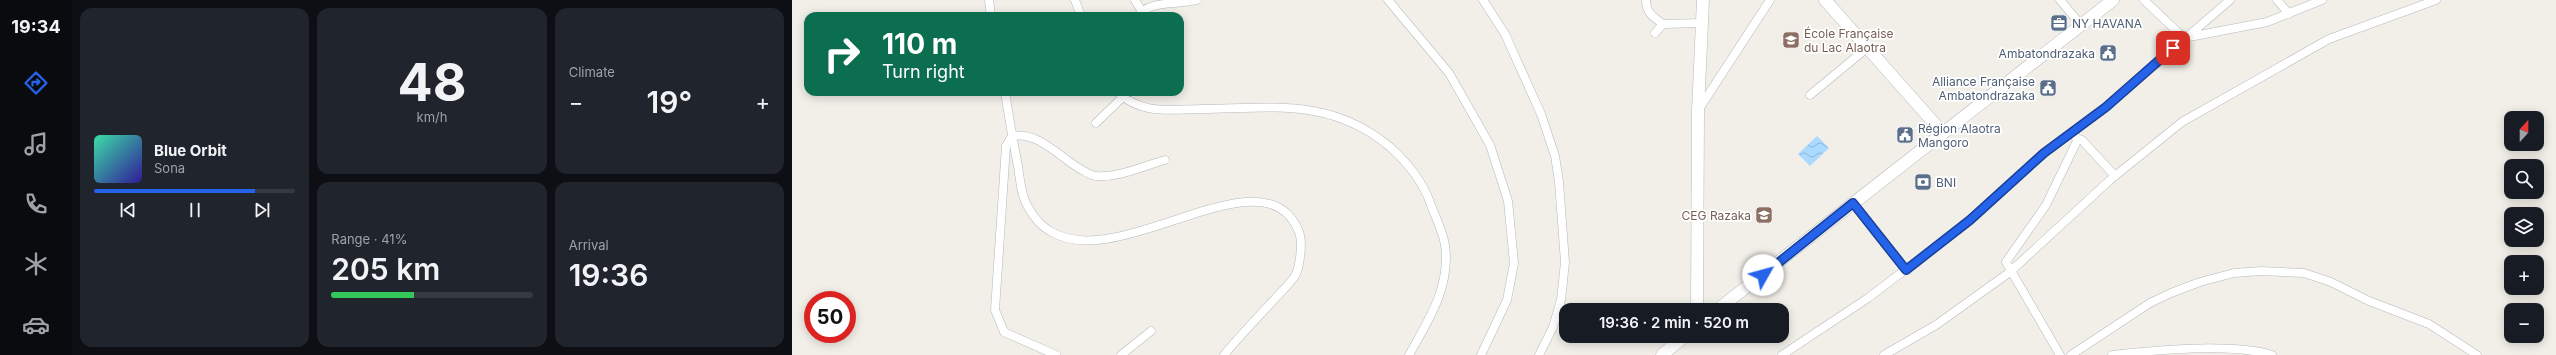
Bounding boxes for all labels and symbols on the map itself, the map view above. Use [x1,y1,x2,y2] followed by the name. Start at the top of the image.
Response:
[2049,13,2069,33] office icon: NY HAVANA
[2072,16,2142,31] place label: NY HAVANA
[1804,26,1894,55] place label: École Française du Lac Alaotra
[1781,30,1801,50] school or university icon: École Française du Lac Alaotra
[2156,31,2190,65] pin
[2098,43,2118,63] public building icon: Ambatondrazaka
[1999,46,2095,61] place label: Ambatondrazaka
[1932,74,2035,103] place label: Alliance Française Ambatondrazaka
[2038,78,2058,98] public building icon: Alliance Française Ambatondrazaka
[2504,111,2544,151] north arrow
[1918,121,2001,150] place label: Région Alaotra Mangoro
[1895,125,1915,145] public building icon: Région Alaotra Mangoro
[1913,172,1933,192] bank icon: BNI
[1936,175,1956,190] place label: BNI
[1754,205,1774,225] school or university icon: CEG Razaka
[1682,208,1751,223] place label: CEG Razaka
[1742,254,1784,296] position arrow
[804,291,856,343] speed limit sign: 50

